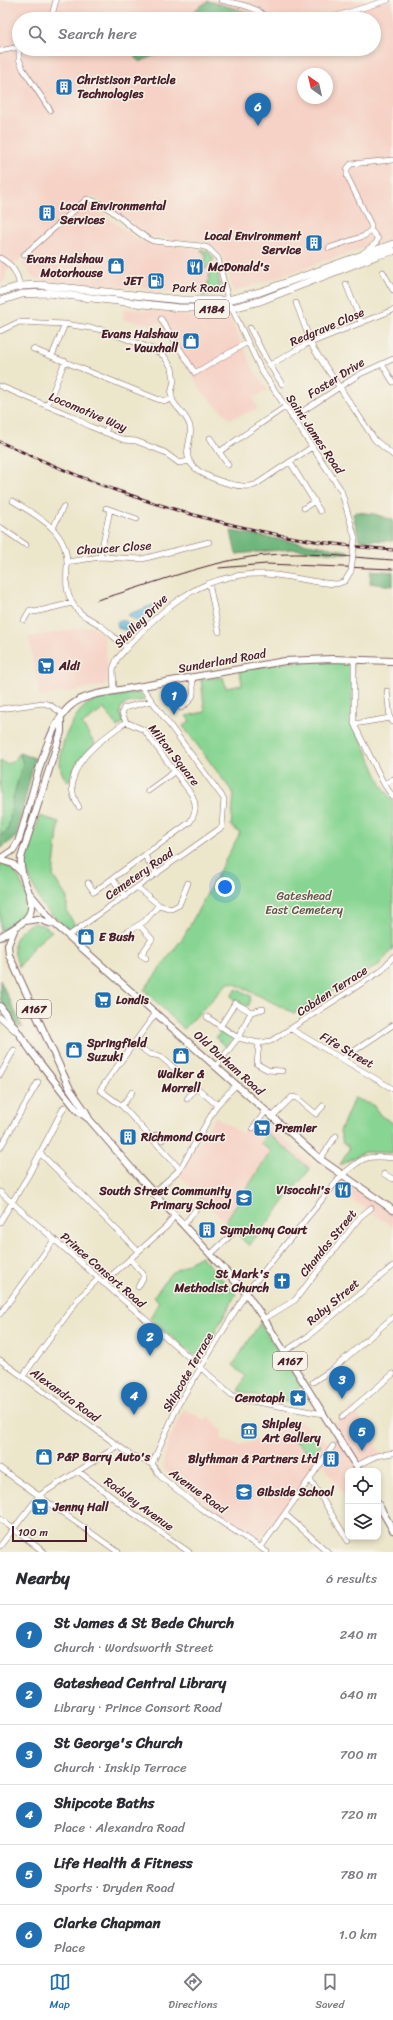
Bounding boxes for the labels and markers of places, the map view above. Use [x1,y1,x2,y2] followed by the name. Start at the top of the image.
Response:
[76,69,176,105] place label: Christison Particle Technologies
[54,77,74,97] building icon: Christison Particle Technologies
[245,93,271,126] pin: 6
[59,195,167,231] place label: Local Environmental Services
[37,203,57,223] building icon: Local Environmental Services
[205,225,302,261] place label: Local Environment Service
[304,233,324,253] building icon: Local Environment Service
[26,248,104,284] place label: Evans Halshaw Motorhouse
[106,256,126,276] shop icon: Evans Halshaw Motorhouse
[207,256,270,278] place label: McDonald's
[185,257,205,277] restaurant icon: McDonald's
[123,270,145,292] place label: JET
[146,271,166,291] fuel station icon: JET
[101,323,179,359] place label: Evans Halshaw - Vauxhall
[181,331,201,351] shop icon: Evans Halshaw - Vauxhall
[58,655,81,677] place label: Aldi
[36,656,56,676] supermarket icon: Aldi
[161,682,187,715] pin: 1
[99,926,135,948] place label: E Bush
[76,927,96,947] shop icon: E Bush
[116,989,150,1011] place label: Londis
[93,990,113,1010] supermarket icon: Londis
[86,1032,148,1068] place label: Springfield Suzuki
[64,1040,84,1060] shop icon: Springfield Suzuki
[171,1046,191,1066] shop icon: Walker & Morrell
[158,1063,205,1099] place label: Walker & Morrell
[275,1117,318,1139] place label: Premier
[252,1118,272,1138] supermarket icon: Premier
[140,1126,226,1148] place label: Richmond Court
[118,1127,138,1147] building icon: Richmond Court
[276,1179,330,1201] place label: Visocchi's
[98,1180,232,1216] place label: South Street Community Primary School
[333,1180,353,1200] restaurant icon: Visocchi's
[234,1188,254,1208] school or university icon: South Street Community Primary School
[219,1219,308,1241] place label: Symphony Court
[197,1220,217,1240] building icon: Symphony Court
[173,1263,270,1299] place label: St Mark's Methodist Church
[272,1271,292,1291] church icon: St Mark's Methodist Church
[137,1323,163,1356] pin: 2
[329,1366,355,1399] pin: 3
[121,1382,147,1415] pin: 4
[234,1387,286,1409] place label: Cenotaph
[288,1388,308,1408] place icon: Cenotaph
[261,1413,322,1449] place label: Shipley Art Gallery
[349,1418,375,1451] pin: 5
[239,1421,259,1441] museum icon: Shipley Art Gallery
[57,1446,151,1468] place label: P&P Barry Auto's
[34,1447,54,1467] shop icon: P&P Barry Auto's
[188,1448,320,1470] place label: Blythman & Partners Ltd
[321,1449,341,1469] building icon: Blythman & Partners Ltd
[256,1481,334,1503] place label: Gibside School
[234,1482,254,1502] school or university icon: Gibside School
[52,1496,109,1518] place label: Jenny Hall
[30,1497,50,1517] supermarket icon: Jenny Hall

